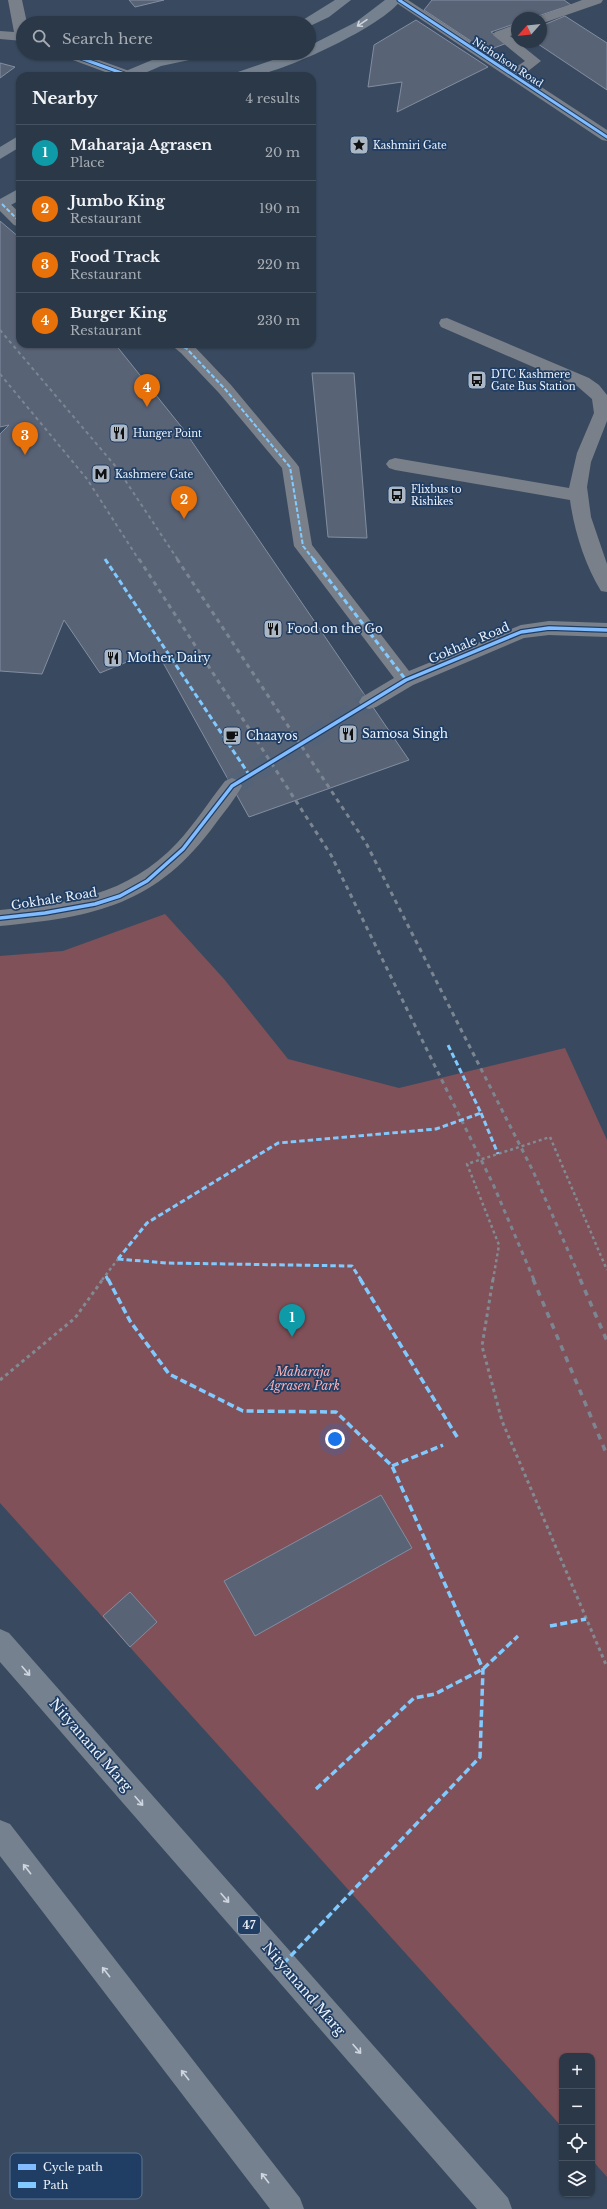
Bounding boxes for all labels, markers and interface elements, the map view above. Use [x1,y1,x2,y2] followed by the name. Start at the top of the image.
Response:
[511,12,547,48] north arrow
[16,16,316,60] search box
[357,19,368,27] one-way arrow
[30,27,52,49] icon: search
[62,29,153,48] text: Search here
[470,35,546,90] street label: Nicholson Road
[32,88,98,109] text: Nearby
[246,90,300,107] text: 4 results
[348,134,370,156] place icon: Kashmiri Gate
[70,135,212,154] text: Maharaja Agrasen
[373,139,447,152] place label: Kashmiri Gate
[42,144,48,161] text: 1
[265,144,300,161] text: 20 m
[70,154,105,171] text: Place
[70,191,165,210] text: Jumbo King
[41,200,49,217] text: 2
[259,200,300,217] text: 190 m
[70,210,142,227] text: Restaurant
[70,247,160,266] text: Food Track
[41,256,49,273] text: 3
[257,256,300,273] text: 220 m
[70,266,142,283] text: Restaurant
[70,303,167,322] text: Burger King
[41,312,49,329] text: 4
[257,312,300,329] text: 230 m
[70,322,142,339] text: Restaurant
[491,368,576,393] place label: DTC Kashmere Gate Bus Station
[466,369,488,391] bus stop icon: DTC Kashmere Gate Bus Station
[134,374,160,407] pin: 4
[12,422,38,455] pin: 3
[108,422,130,444] restaurant icon: Hunger Point
[133,427,202,440] place label: Hunger Point
[90,463,112,485] metro station icon: Kashmere Gate
[115,468,193,481] place label: Kashmere Gate
[411,483,462,508] place label: Flixbus to Rishikes
[386,484,408,506] bus stop icon: Flixbus to Rishikes
[171,486,197,519] pin: 2
[262,618,284,640] restaurant icon: Food on the Go
[426,619,512,666] street label: Gokhale Road
[287,621,383,636] place label: Food on the Go
[102,647,124,669] restaurant icon: Mother Dairy
[127,650,211,665] place label: Mother Dairy
[337,723,359,745] restaurant icon: Samosa Singh
[221,725,243,747] cafe icon: Chaayos
[362,726,448,741] place label: Samosa Singh
[246,728,298,743] place label: Chaayos
[10,884,98,913] street label: Gokhale Road
[279,1304,305,1337] pin: 1
[264,1364,340,1393] park label: Maharaja Agrasen Park
[325,1429,345,1449] your location
[21,1666,30,1677] one-way arrow
[46,1695,137,1796] street label: Nityanand Marg
[135,1795,144,1806] one-way arrow
[23,1864,31,1875] one-way arrow
[220,1893,229,1903] one-way arrow
[238,1916,260,1934] road number: 47
[259,1939,350,2040] street label: Nityanand Marg
[102,1967,110,1978] one-way arrow
[352,2043,361,2053] one-way arrow
[559,2053,595,2197] map controls
[559,2053,595,2089] button: +
[181,2070,190,2081] one-way arrow
[559,2089,595,2125] button: −
[559,2125,595,2161] button: locate
[10,2153,142,2199] legend
[43,2160,103,2174] text: Cycle path
[559,2161,595,2197] button: layers
[261,2173,269,2184] one-way arrow
[43,2178,69,2192] text: Path

